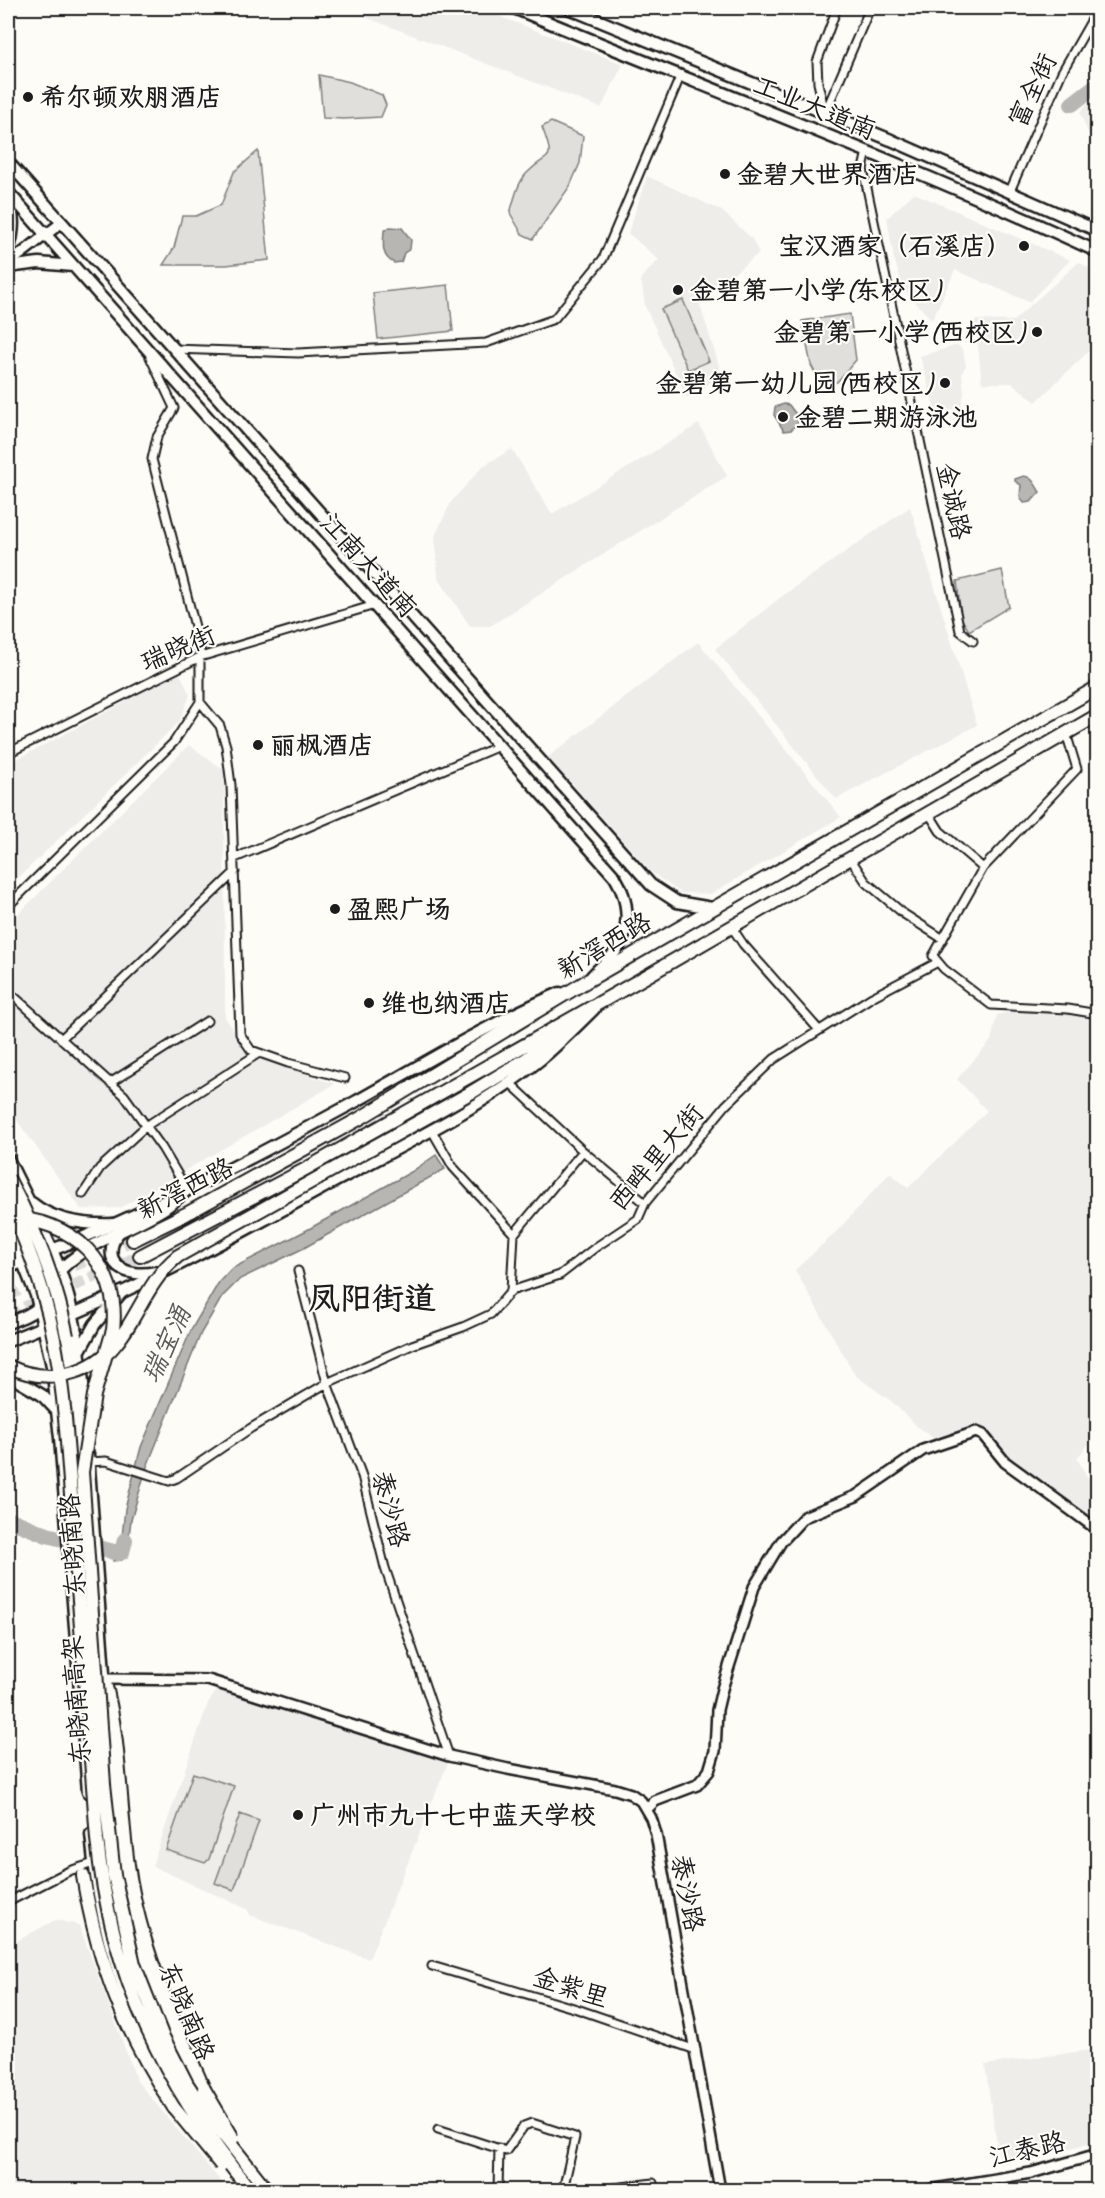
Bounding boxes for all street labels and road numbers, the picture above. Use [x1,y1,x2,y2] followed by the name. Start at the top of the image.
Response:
[1001,48,1064,133] street label: 富全街
[748,68,881,147] street label: 工业大道南
[929,460,978,543] street label: 金诚路
[313,506,424,625] street label: 江南大道南
[136,618,221,679] street label: 瑞晓街
[551,904,657,986] street label: 新滘西路
[602,1097,711,1218] street label: 西畔里大街
[131,1150,239,1227] street label: 新滘西路
[364,1467,417,1551] street label: 泰沙路
[52,1492,93,1598] street label: 东晓南路
[56,1634,97,1766] street label: 东晓南高架
[664,1852,711,1935] street label: 泰沙路
[151,1957,222,2066] street label: 东晓南路
[529,1960,613,2015] street label: 金紫里
[985,2125,1069,2174] street label: 江泰路

